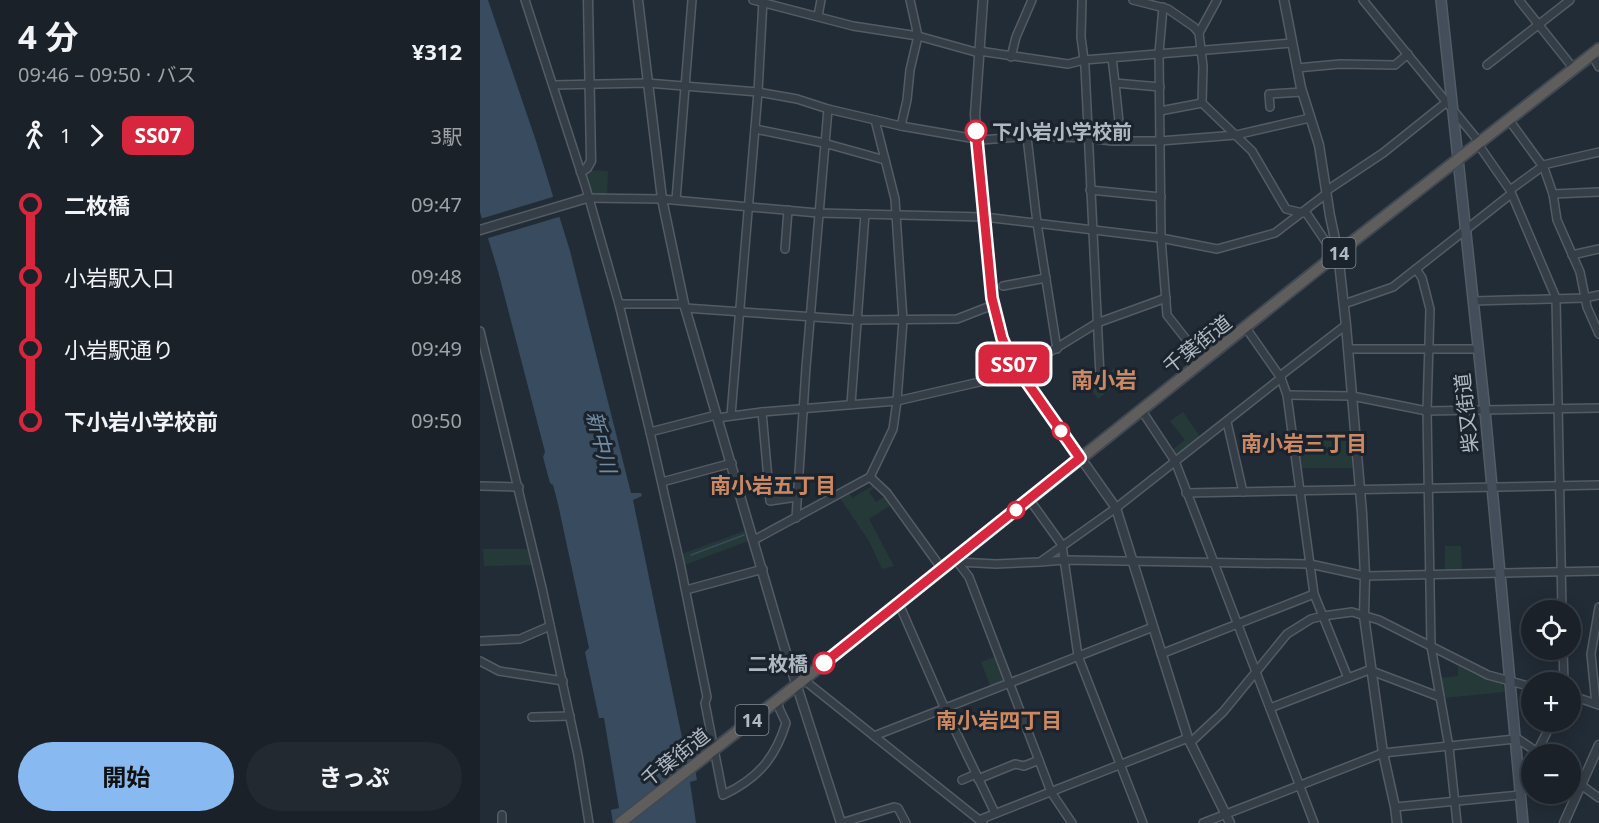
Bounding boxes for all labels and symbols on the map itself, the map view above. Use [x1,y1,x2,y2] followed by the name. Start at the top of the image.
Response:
[992,118,1132,145] place label: 下小岩小学校前
[965,120,987,142] marker: 下小岩小学校前
[1322,238,1356,268] road number: 14
[1157,309,1237,379] street label: 千葉街道
[972,344,1056,384] line badge: SS07
[1071,364,1137,394] district label: 南小岩
[1448,372,1484,454] street label: 柴又街道
[581,408,624,478] water label: 新中川
[1052,422,1070,440] unlabelled marker
[1241,429,1367,457] district label: 南小岩三丁目
[710,471,836,499] district label: 南小岩五丁目
[1007,501,1025,519] unlabelled marker
[748,650,808,677] place label: 二枚橋
[813,652,835,674] marker: 二枚橋
[736,705,768,735] road number: 14
[936,706,1062,734] district label: 南小岩四丁目
[635,722,715,792] street label: 千葉街道

